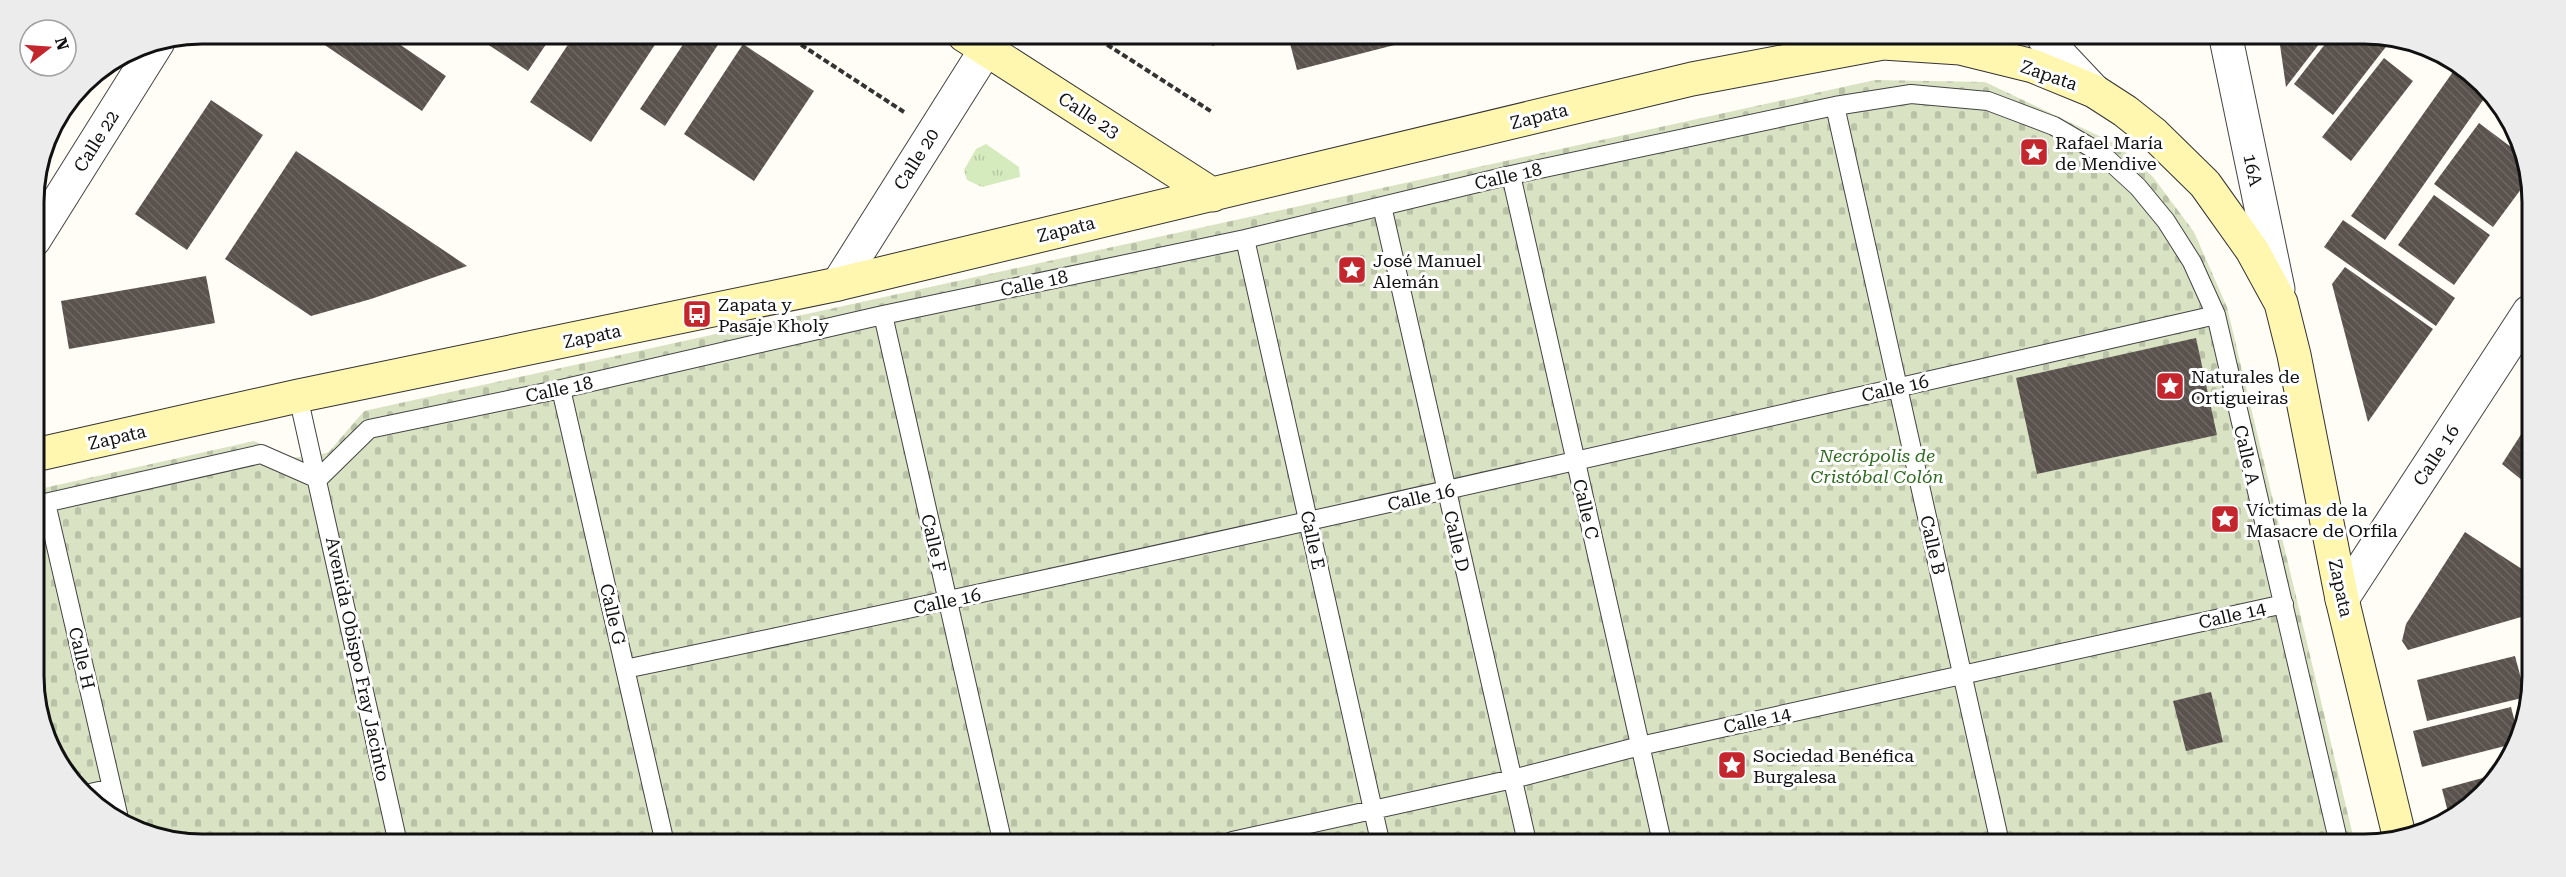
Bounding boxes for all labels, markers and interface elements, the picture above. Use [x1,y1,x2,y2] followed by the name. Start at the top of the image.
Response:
[18,18,78,78] north arrow
[51,35,73,52] text: N
[2018,56,2080,95] street label: Zapata
[1055,88,1123,142] street label: Calle 23
[1508,99,1570,133] street label: Zapata
[69,106,123,176] street label: Calle 22
[889,124,943,194] street label: Calle 20
[2055,132,2163,174] place label: Rafael María de Mendive
[2018,136,2050,168] place icon: Rafael María de Mendive
[2239,152,2267,189] street label: 16A
[1472,158,1544,194] street label: Calle 18
[1035,212,1097,246] street label: Zapata
[1373,250,1482,292] place label: José Manuel Alemán
[1336,254,1368,286] place icon: José Manuel Alemán
[998,266,1070,300] street label: Calle 18
[718,294,829,336] place label: Zapata y Pasaje Kholy
[681,298,713,330] bus stop icon: Zapata y Pasaje Kholy
[561,320,623,352] street label: Zapata
[2191,366,2300,408] place label: Naturales de Ortigueiras
[1859,370,1931,406] street label: Calle 16
[2154,370,2186,402] place icon: Naturales de Ortigueiras
[523,372,595,406] street label: Calle 18
[86,420,148,454] street label: Zapata
[2409,421,2463,489] street label: Calle 16
[2230,423,2264,487] street label: Calle A
[1810,445,1944,487] park label: Necrópolis de Cristóbal Colón
[1569,477,1603,541] street label: Calle C
[1385,479,1457,515] street label: Calle 16
[2246,499,2398,541] place label: Víctimas de la Masacre de Orfila
[2209,503,2241,535] place icon: Víctimas de la Masacre de Orfila
[1440,508,1474,574] street label: Calle D
[1297,509,1329,571] street label: Calle E
[917,512,951,574] street label: Calle F
[1916,513,1950,577] street label: Calle B
[322,535,394,783] street label: Avenida Obispo Fray Jacinto
[2325,557,2357,619] street label: Zapata
[596,581,630,647] street label: Calle G
[911,584,983,618] street label: Calle 16
[2196,597,2268,633] street label: Calle 14
[65,625,99,691] street label: Calle H
[1721,703,1793,737] street label: Calle 14
[1753,745,1914,787] place label: Sociedad Benéfica Burgalesa
[1716,749,1748,781] place icon: Sociedad Benéfica Burgalesa

